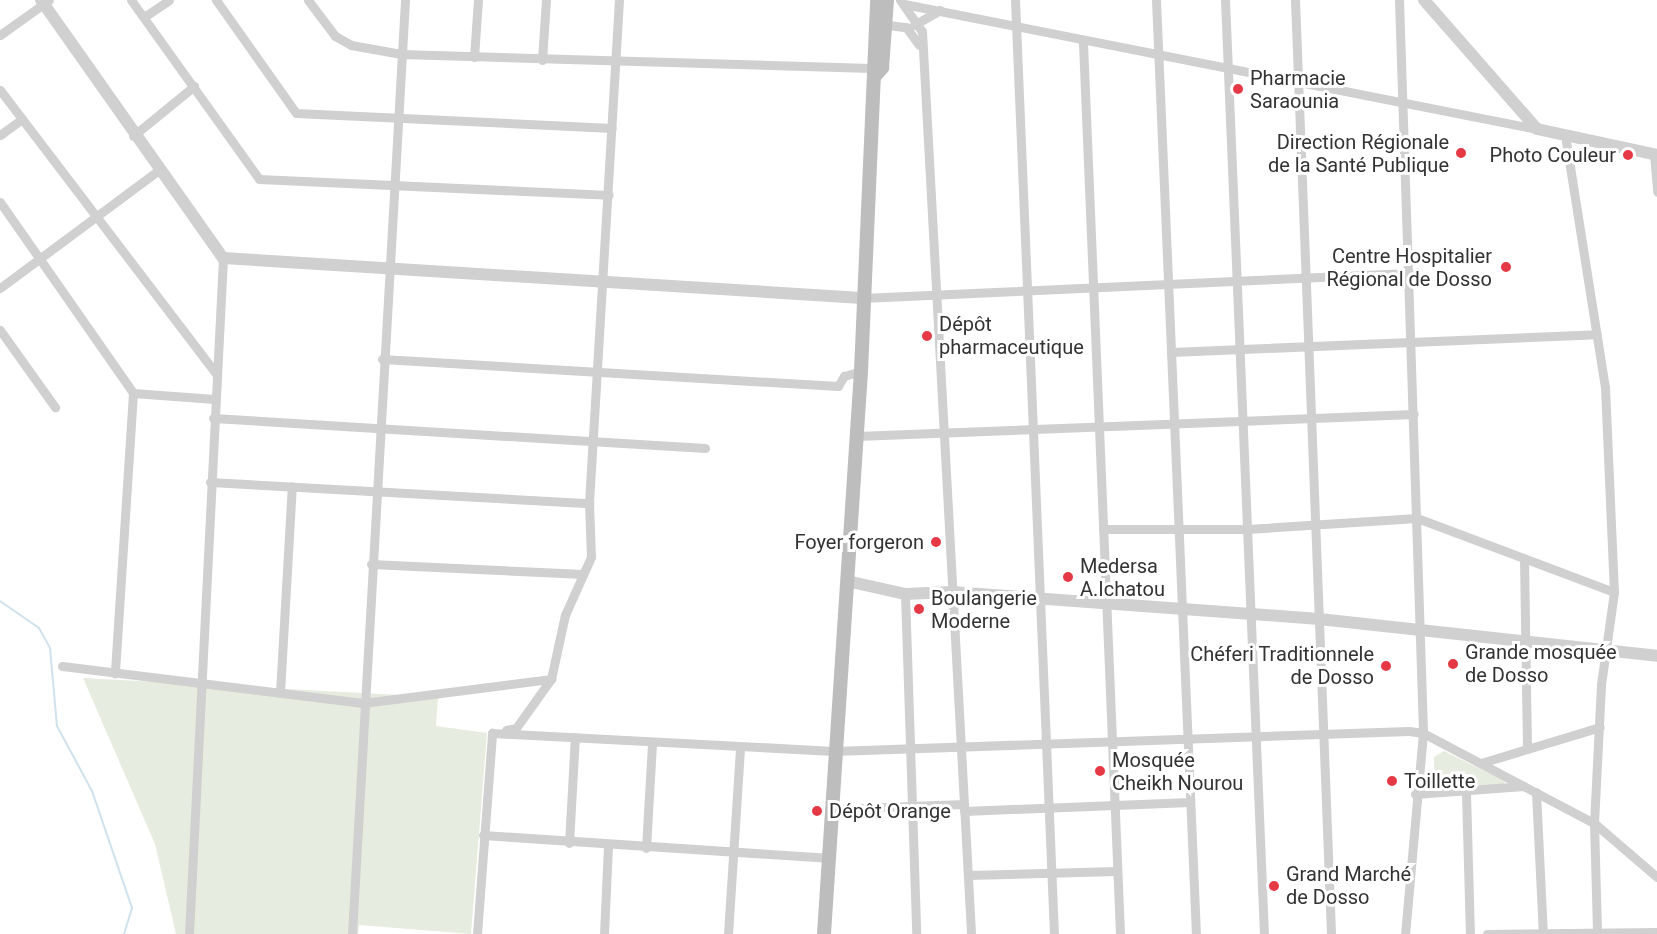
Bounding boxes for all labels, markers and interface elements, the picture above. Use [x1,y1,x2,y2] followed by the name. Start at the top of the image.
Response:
[1250,66,1346,113] place label: Pharmacie Saraounia
[1231,82,1245,96] marker: Pharmacie Saraounia
[1268,130,1449,177] place label: Direction Régionale de la Santé Publique
[1490,143,1616,167] place label: Photo Couleur
[1454,146,1468,160] marker: Direction Régionale de la Santé Publique
[1621,148,1635,162] marker: Photo Couleur
[1326,244,1492,291] place label: Centre Hospitalier Régional de Dosso
[1497,258,1515,276] marker: Centre Hospitalier Régional de Dosso
[939,312,1084,359] place label: Dépôt pharmaceutique
[920,329,934,343] marker: Dépôt pharmaceutique
[794,530,924,554] place label: Foyer forgeron
[929,535,943,549] marker: Foyer forgeron
[1080,554,1165,601] place label: Medersa A.Ichatou
[1061,570,1075,584] marker: Medersa A.Ichatou
[931,586,1037,633] place label: Boulangerie Moderne
[912,602,926,616] marker: Boulangerie Moderne
[1465,640,1617,687] place label: Grande mosquée de Dosso
[1190,642,1374,689] place label: Chéferi Traditionnele de Dosso
[1446,657,1460,671] marker: Grande mosquée de Dosso
[1379,659,1393,673] marker: Chéferi Traditionnele de Dosso
[1112,748,1243,795] place label: Mosquée Cheikh Nourou
[1093,764,1107,778] marker: Mosquée Cheikh Nourou
[1404,769,1475,793] place label: Toillette
[1385,774,1399,788] marker: Toillette
[829,799,951,823] place label: Dépôt Orange
[810,804,824,818] marker: Dépôt Orange
[1286,862,1411,909] place label: Grand Marché de Dosso
[1267,879,1281,893] marker: Grand Marché de Dosso

